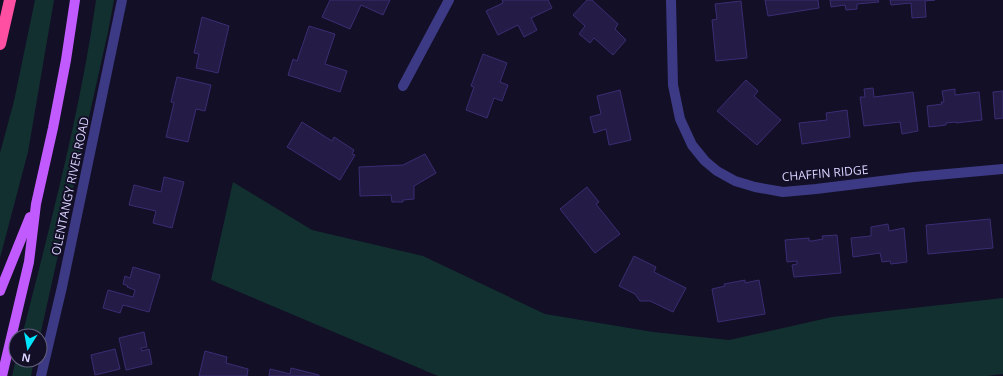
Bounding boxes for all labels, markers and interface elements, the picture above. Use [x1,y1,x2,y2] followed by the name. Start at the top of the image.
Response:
[47,115,93,257] street label: OLENTANGY RIVER ROAD
[781,161,869,185] street label: CHAFFIN RIDGE
[8,328,48,368] north arrow
[20,350,32,367] text: N

